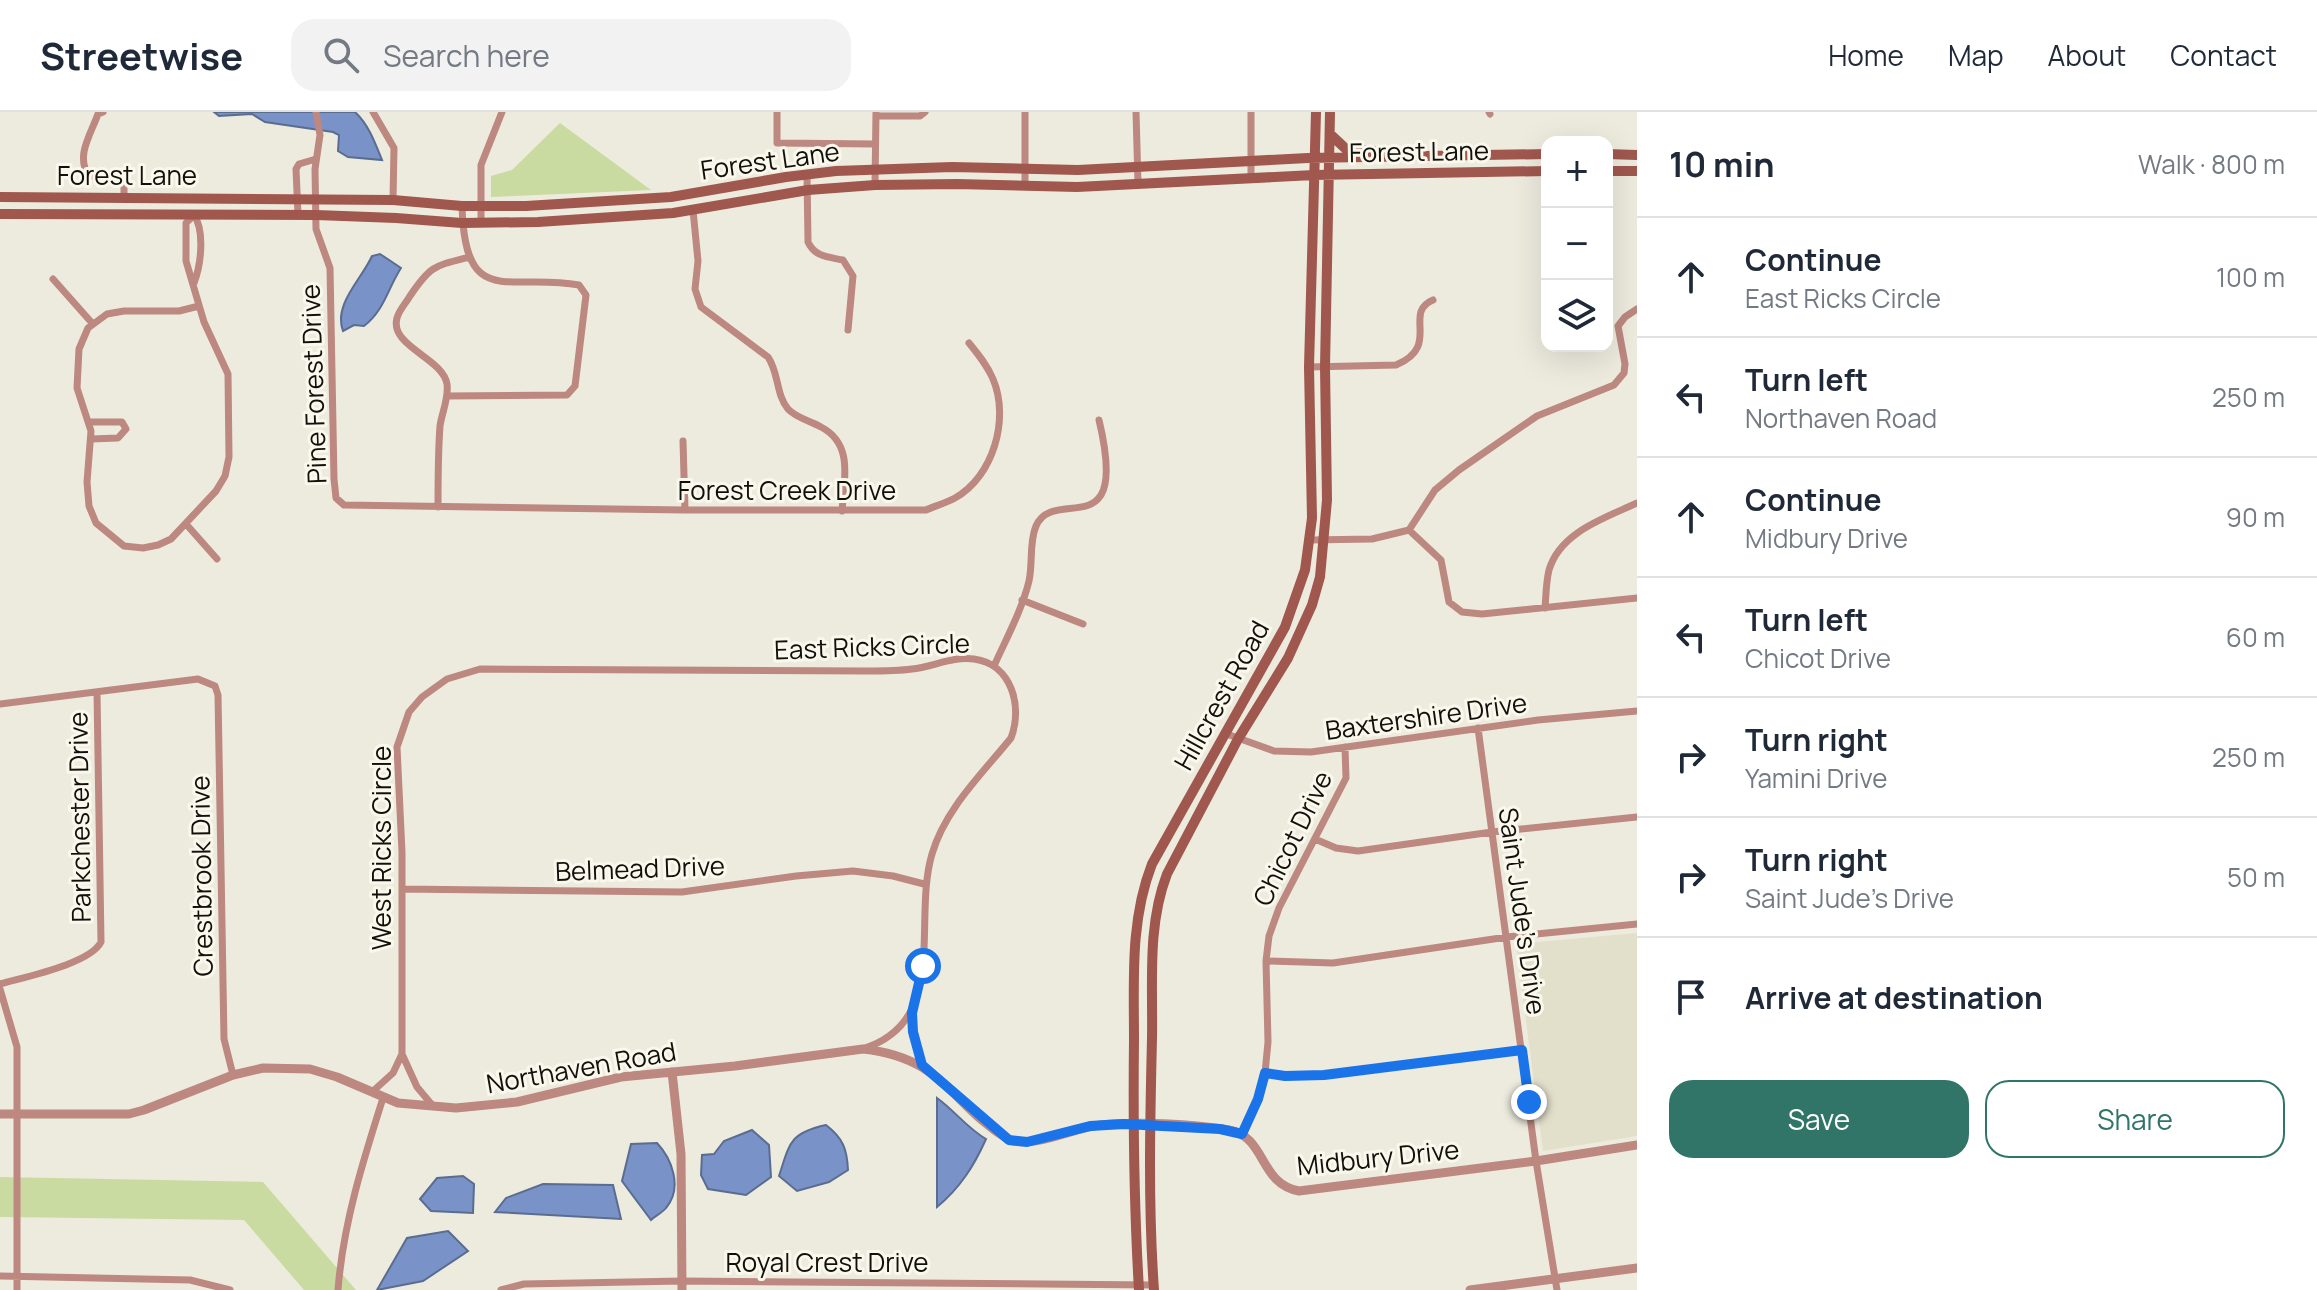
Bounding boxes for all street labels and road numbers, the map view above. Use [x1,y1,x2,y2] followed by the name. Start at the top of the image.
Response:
[698,132,842,188] street label: Forest Lane
[1349,132,1489,170] street label: Forest Lane
[57,157,197,193] street label: Forest Lane
[292,283,334,485] street label: Pine Forest Drive
[678,472,896,508] street label: Forest Creek Drive
[1165,614,1277,776] street label: Hillcrest Road
[773,625,971,667] street label: East Ricks Circle
[1323,684,1529,748] street label: Baxtershire Drive
[59,711,99,923] street label: Parkchester Drive
[363,746,399,950] street label: West Ricks Circle
[1244,765,1340,911] street label: Chicot Drive
[181,775,221,977] street label: Crestbrook Drive
[1491,805,1555,1017] street label: Saint Jude's Drive
[554,847,726,889] street label: Belmead Drive
[483,1033,679,1101] street label: Northaven Road
[1295,1131,1461,1183] street label: Midbury Drive
[725,1244,929,1280] street label: Royal Crest Drive

